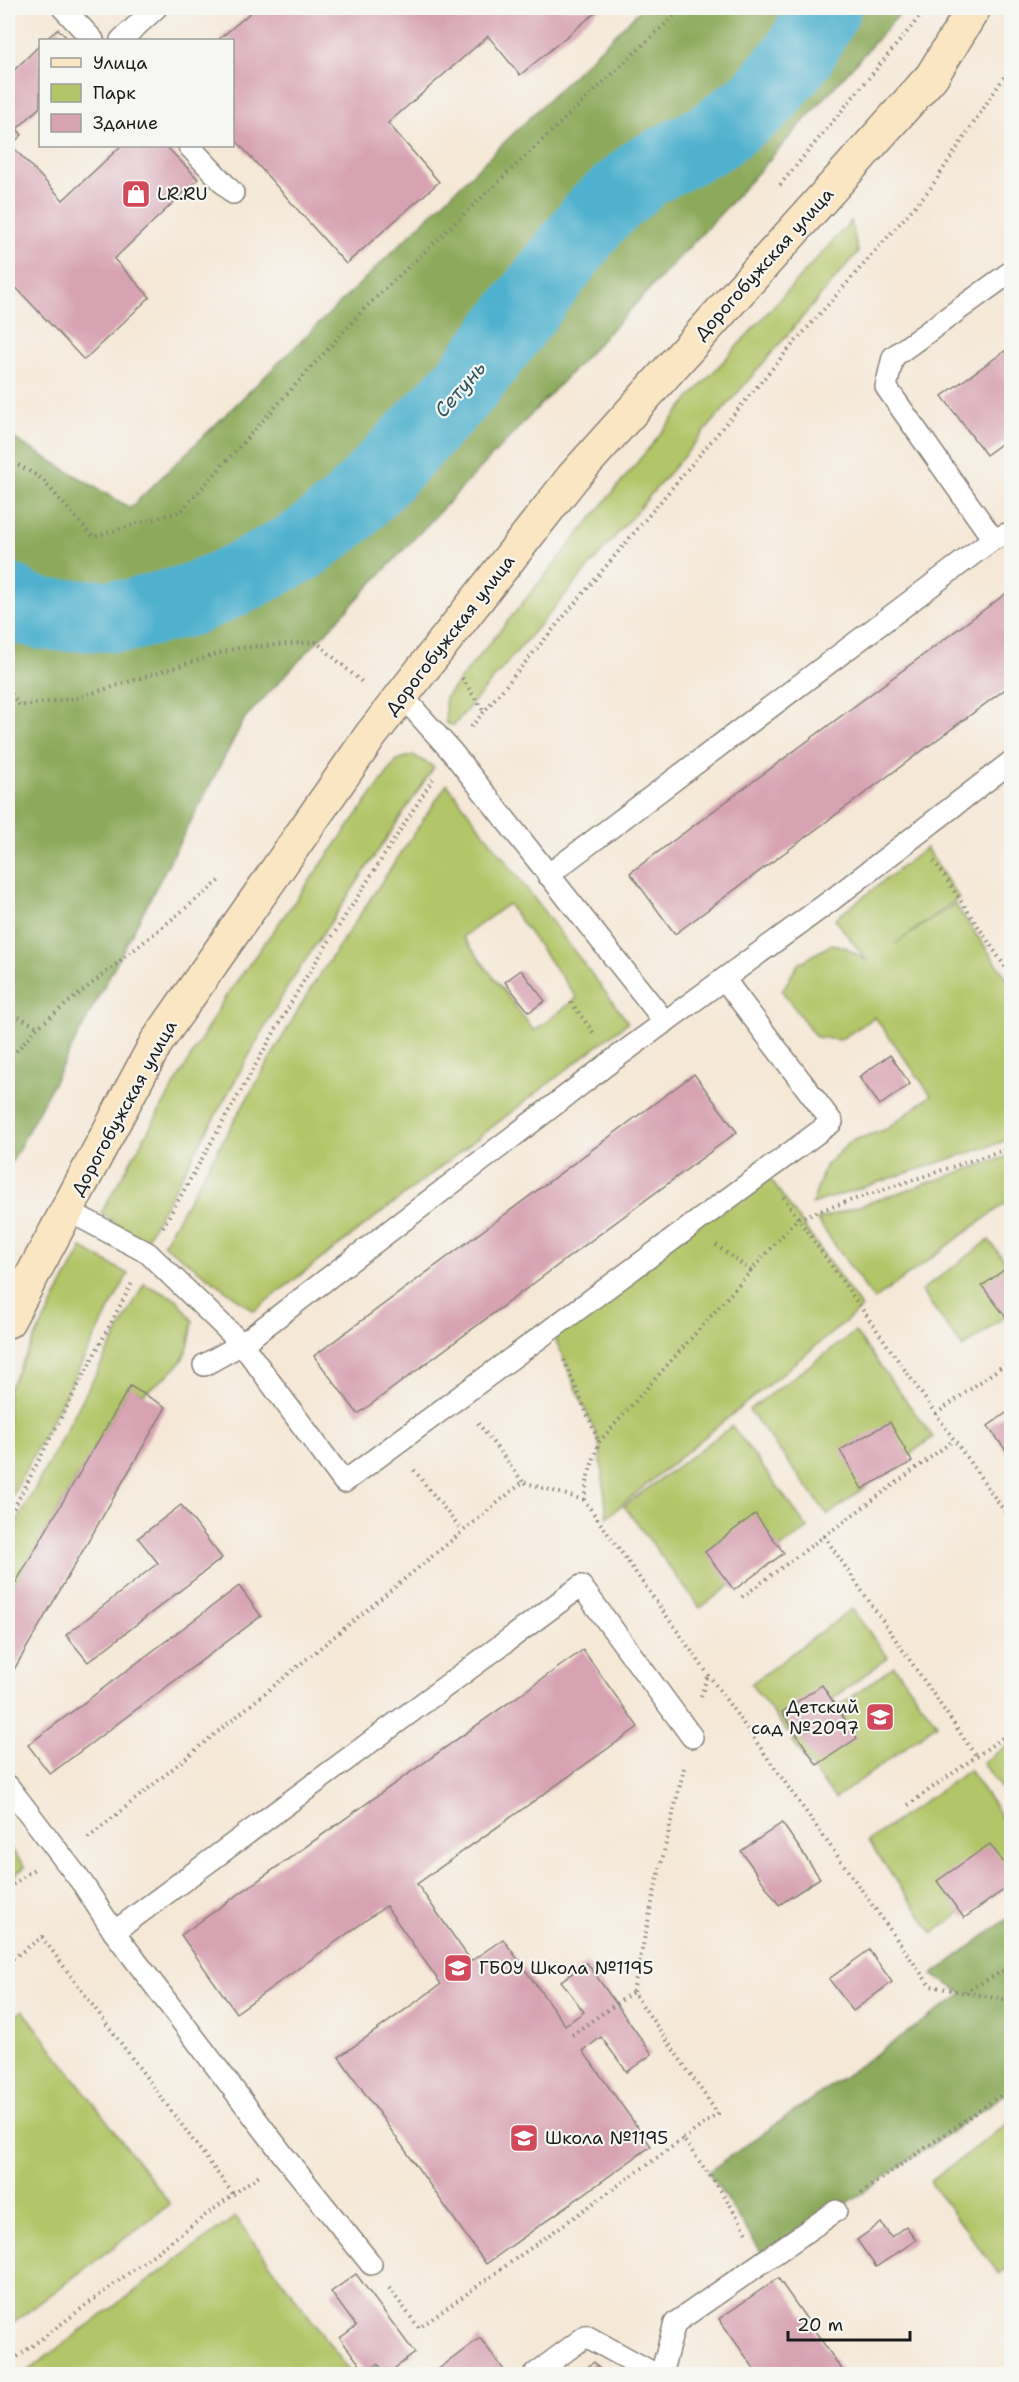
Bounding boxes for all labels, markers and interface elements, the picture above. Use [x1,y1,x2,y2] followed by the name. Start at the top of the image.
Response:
[39,39,234,147] legend
[93,51,147,75] text: Улица
[93,81,136,105] text: Парк
[93,111,158,135] text: Здание
[120,178,152,210] shop icon: LR.RU
[157,182,208,206] place label: LR.RU
[689,183,839,345] street label: Дорогобужская улица
[428,355,492,423] water label: Сетунь
[380,550,520,720] street label: Дорогобужская улица
[66,1016,182,1200] street label: Дорогобужская улица
[751,1695,859,1740] place label: Детский сад №2097
[864,1701,896,1733] school or university icon: Детский сад №2097
[442,1952,474,1984] school or university icon: ГБОУ Школа №1195
[479,1956,653,1980] place label: ГБОУ Школа №1195
[508,2122,540,2154] school or university icon: Школа №1195
[545,2126,668,2150] place label: Школа №1195
[788,2304,910,2342] scale bar
[797,2313,843,2337] text: 20 m

